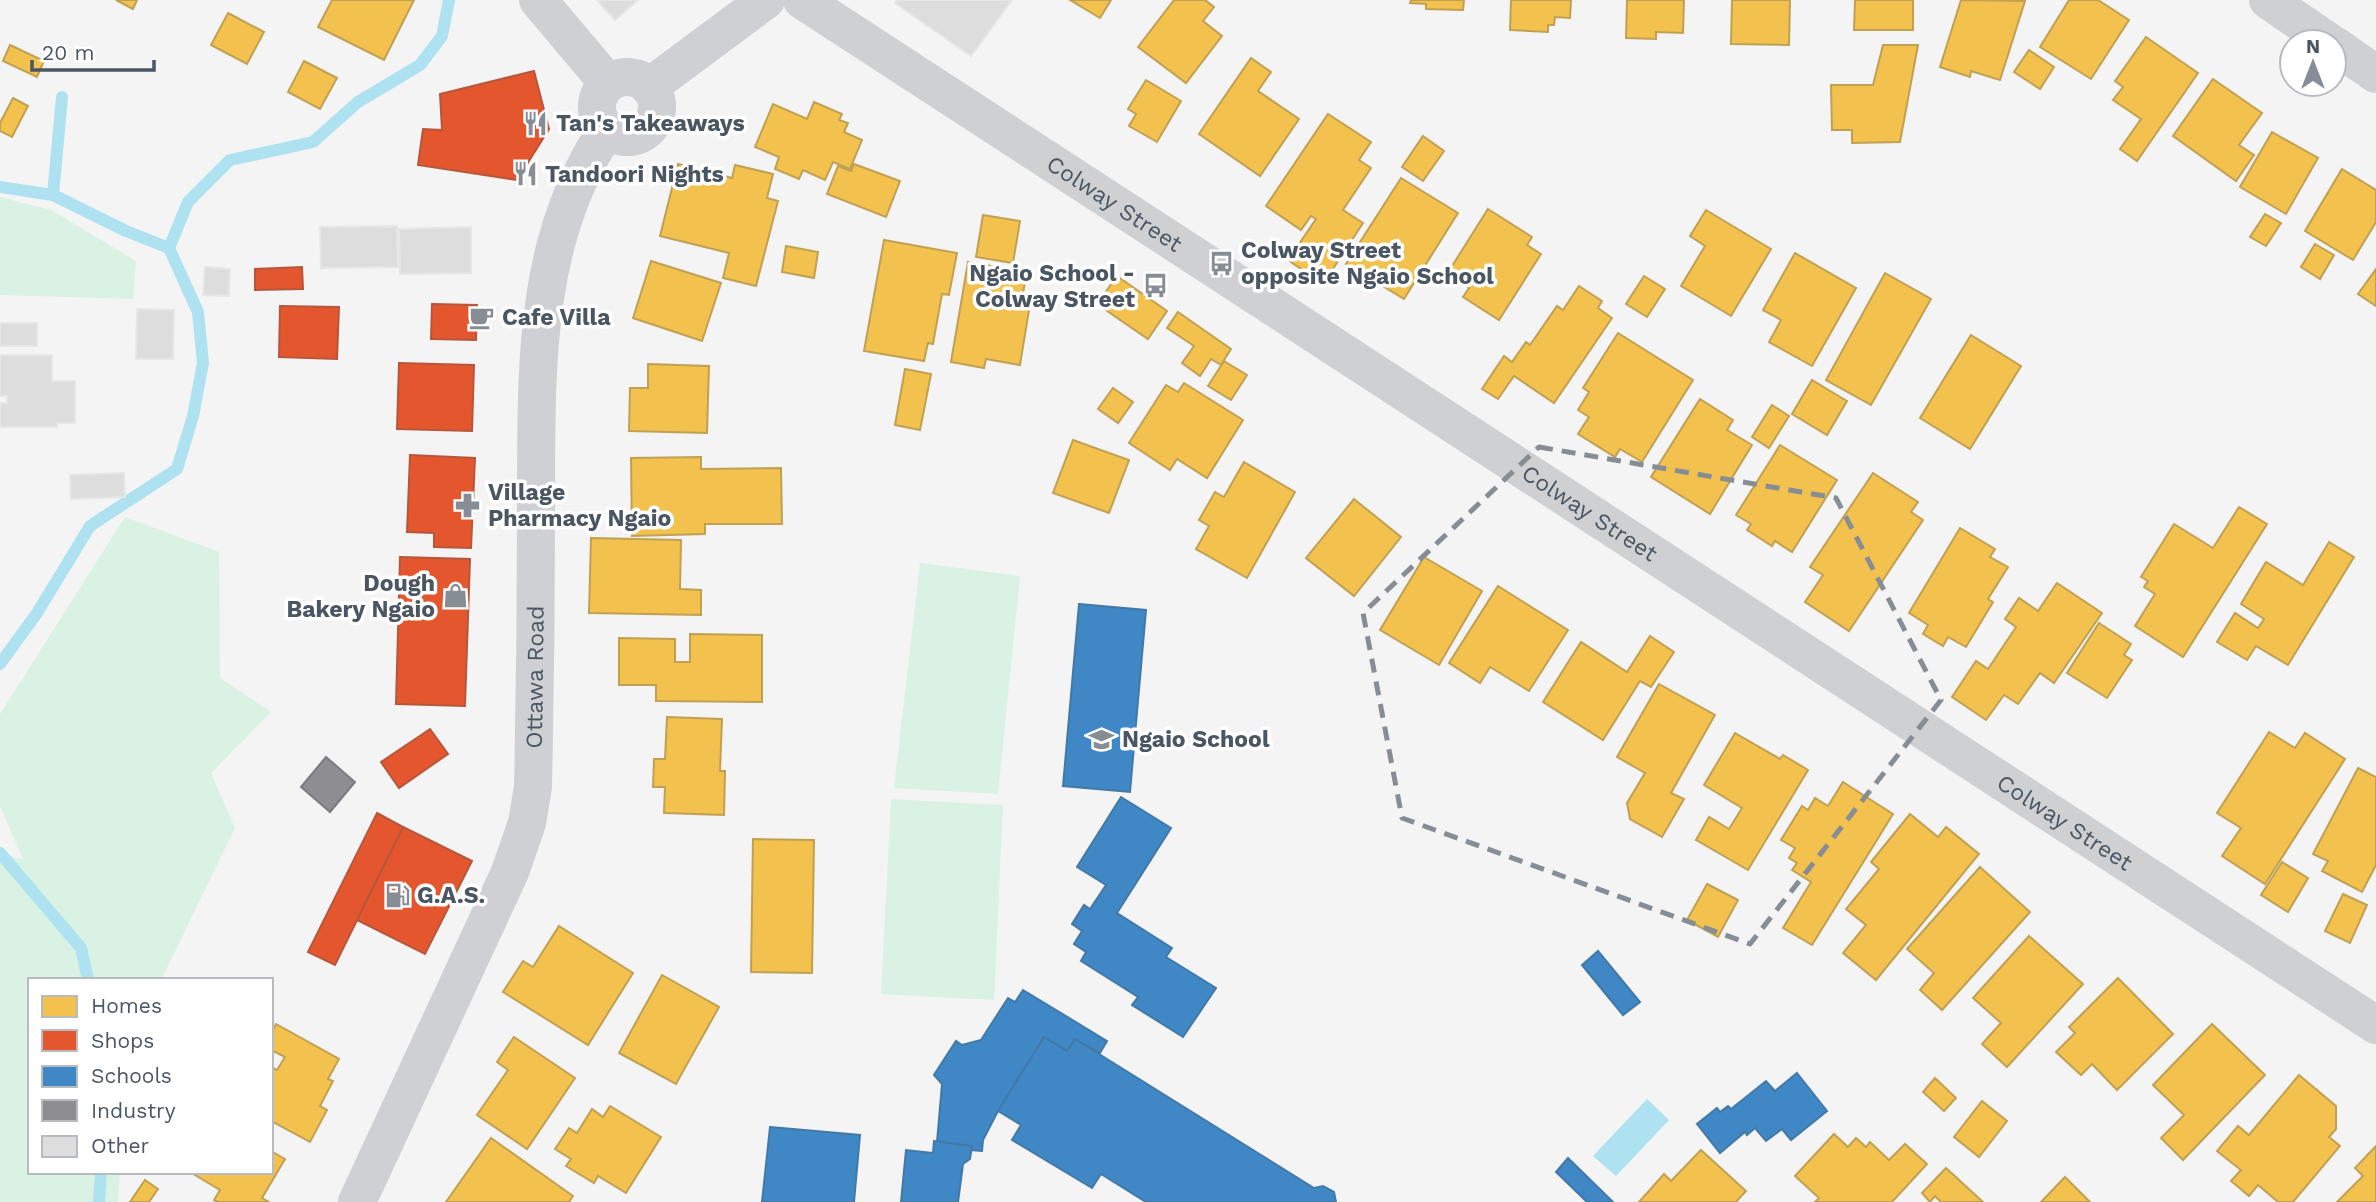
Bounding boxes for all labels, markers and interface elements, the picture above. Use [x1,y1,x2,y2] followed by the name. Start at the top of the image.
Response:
[32,28,154,72] scale bar
[2278,28,2348,98] north arrow
[2306,35,2320,58] text: N
[42,40,94,65] text: 20 m
[522,109,550,137] restaurant icon: Tan's Takeaways
[556,110,745,137] place label: Tan's Takeaways
[1042,150,1187,258] street label: Colway Street
[511,160,539,188] restaurant icon: Tandoori Nights
[545,161,724,188] place label: Tandoori Nights
[1241,237,1494,290] place label: Colway Street opposite Ngaio School
[1207,249,1235,277] bus stop icon: Colway Street opposite Ngaio School
[969,260,1135,313] place label: Ngaio School - Colway Street
[1141,272,1169,300] bus stop icon: Ngaio School - Colway Street
[468,303,496,331] cafe icon: Cafe Villa
[502,304,611,331] place label: Cafe Villa
[1517,459,1662,567] street label: Colway Street
[488,479,671,532] place label: Village Pharmacy Ngaio
[454,491,482,519] pharmacy icon: Village Pharmacy Ngaio
[286,570,435,623] place label: Dough Bakery Ngaio
[441,582,469,610] shop icon: Dough Bakery Ngaio
[521,605,550,749] street label: Ottawa Road
[1088,725,1116,753] school or university icon: Ngaio School
[1122,726,1270,753] place label: Ngaio School
[1992,769,2138,877] street label: Colway Street
[383,881,411,909] fuel station icon: G.A.S.
[417,882,485,909] place label: G.A.S.
[28,978,273,1174] legend
[91,993,162,1018] text: Homes
[91,1028,154,1053] text: Shops
[91,1063,172,1088] text: Schools
[91,1098,176,1123] text: Industry
[91,1133,150,1158] text: Other

